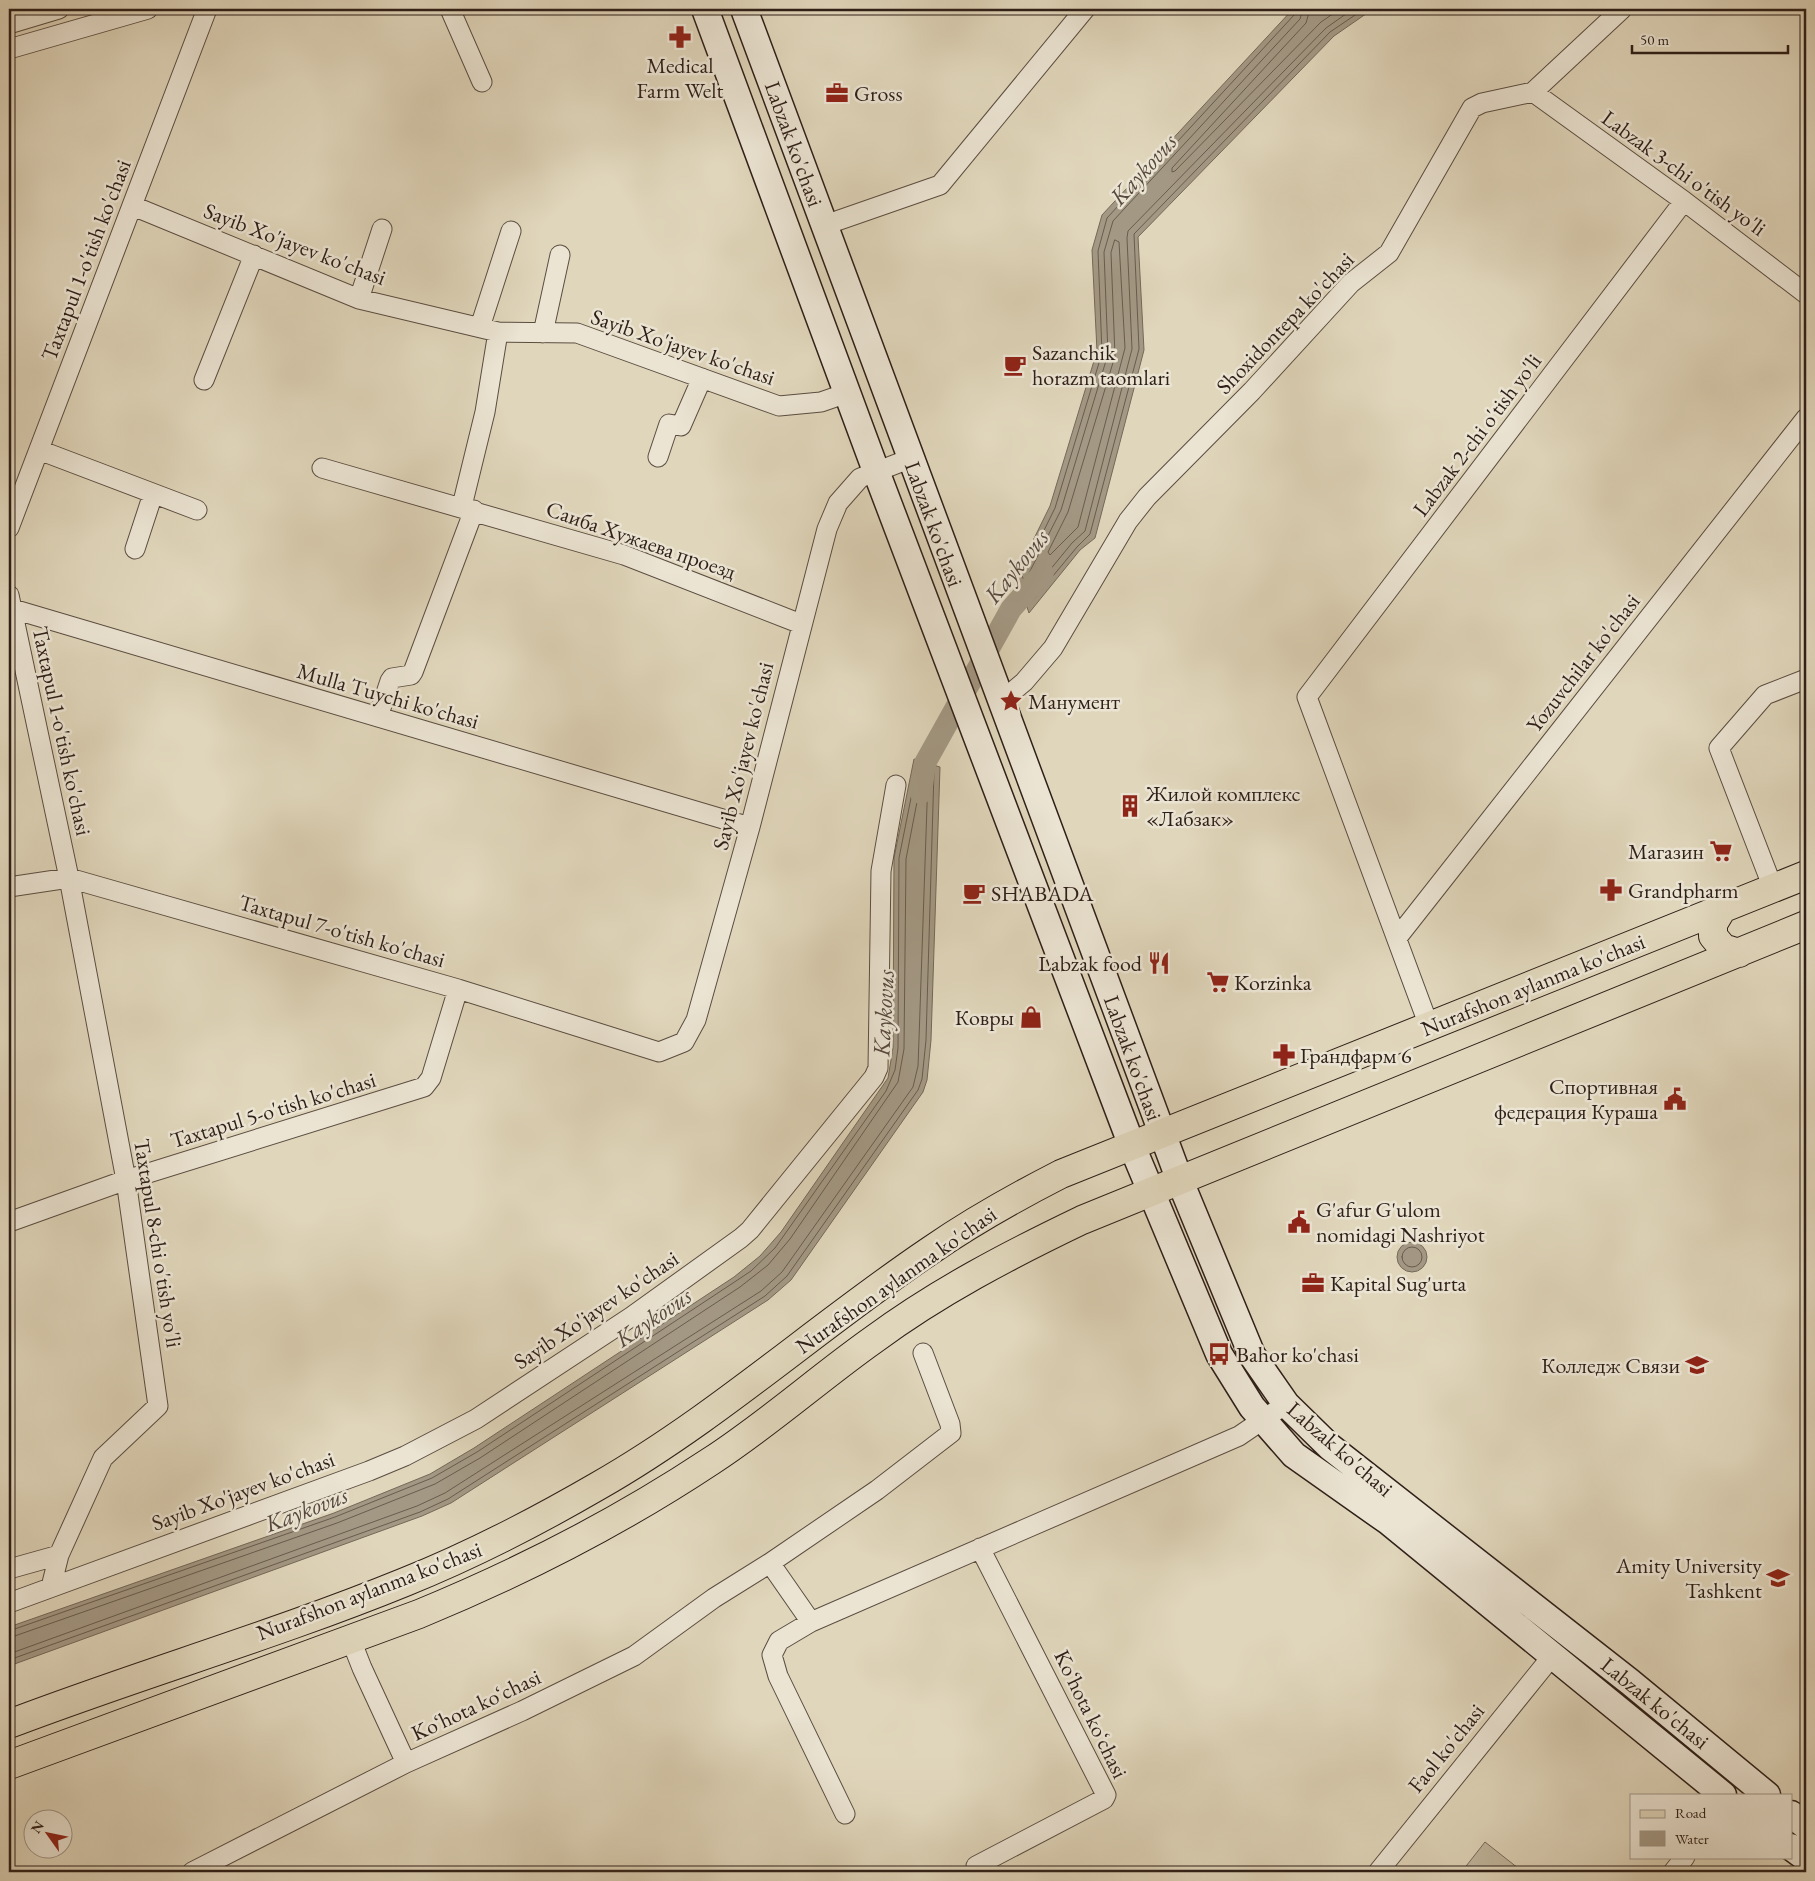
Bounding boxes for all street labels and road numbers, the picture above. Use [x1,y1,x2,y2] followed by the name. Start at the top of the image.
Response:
[758,77,830,211] street label: Labzak ko'chasi
[1596,104,1772,242] street label: Labzak 3-chi o'tish yo'li
[34,155,138,365] street label: Taxtapul 1-o'tish ko'chasi
[200,196,390,292] street label: Sayib Xo'jayev ko'chasi
[1210,246,1360,400] street label: Shoxidontepa ko'chasi
[587,302,779,392] street label: Sayib Xo'jayev ko'chasi
[1406,348,1548,522] street label: Labzak 2-chi o'tish yo'li
[898,457,970,591] street label: Labzak ko'chasi
[542,494,740,586] street label: Саиба Хужаева проезд
[1520,588,1646,738] street label: Yozuvchilar ko'chasi
[26,624,98,838] street label: Taxtapul 1-o'tish ko'chasi
[294,656,482,736] street label: Mulla Tuychi ko'chasi
[706,659,780,853] street label: Sayib Xo'jayev ko'chasi
[236,888,448,974] street label: Taxtapul 7-o'tish ko'chasi
[1417,927,1649,1043] street label: Nurafshon aylanma ko'chasi
[1097,991,1169,1125] street label: Labzak ko'chasi
[167,1065,379,1155] street label: Taxtapul 5-o'tish ko'chasi
[127,1136,189,1350] street label: Taxtapul 8-chi o'tish yo'li
[790,1200,1002,1360] street label: Nurafshon aylanma ko'chasi
[508,1244,684,1376] street label: Sayib Xo'jayev ko'chasi
[1281,1395,1399,1503] street label: Labzak ko'chasi
[147,1444,339,1538] street label: Sayib Xo'jayev ko'chasi
[252,1535,486,1647] street label: Nurafshon aylanma ko'chasi
[1047,1645,1135,1783] street label: Koʻhota koʻchasi
[1595,1650,1715,1756] street label: Labzak ko'chasi
[407,1662,545,1748] street label: Koʻhota koʻchasi
[1401,1697,1491,1799] street label: Faol ko'chasi

